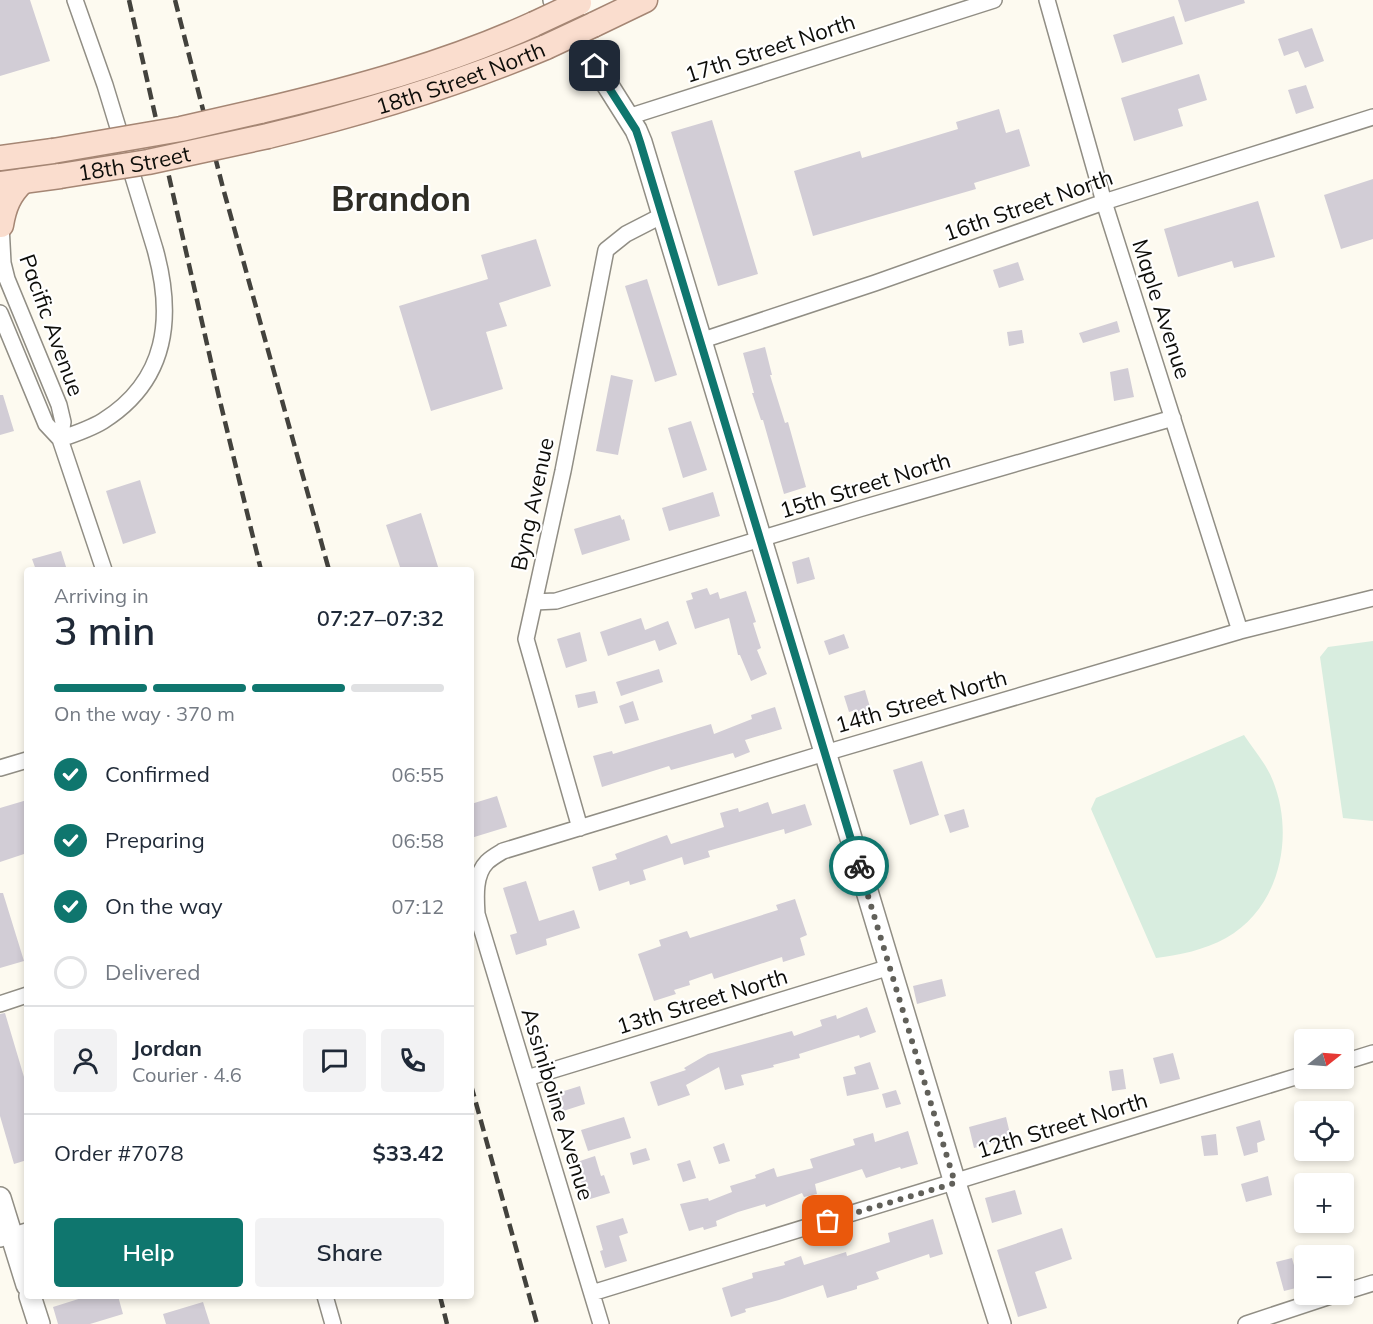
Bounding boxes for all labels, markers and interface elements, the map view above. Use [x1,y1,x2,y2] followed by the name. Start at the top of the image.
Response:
[681,7,859,89] street label: 17th Street North
[372,35,549,120] street label: 18th Street North
[569,40,620,91] pin
[578,49,611,82] icon: home
[76,139,193,187] street label: 18th Street
[940,163,1116,247] street label: 16th Street North
[331,177,471,220] district label: Brandon
[1126,236,1198,382] street label: Maple Avenue
[13,250,91,400] street label: Pacific Avenue
[504,435,560,573] street label: Byng Avenue
[776,446,954,524] street label: 15th Street North
[54,583,149,608] text: Arriving in
[317,604,444,632] text: 07:27–07:32
[54,606,155,655] text: 3 min
[832,663,1010,739] street label: 14th Street North
[54,701,235,726] text: On the way · 370 m
[54,758,87,791] icon: check
[105,760,210,788] text: Confirmed
[391,762,444,787] text: 06:55
[54,824,87,857] icon: check
[105,826,205,854] text: Preparing
[391,828,444,853] text: 06:58
[829,836,889,896] courier
[843,850,876,883] icon: bike
[54,890,87,923] icon: check
[105,892,223,920] text: On the way
[391,894,444,919] text: 07:12
[105,958,200,986] text: Delivered
[613,962,791,1040] street label: 13th Street North
[515,1005,601,1203] street label: Assiniboine Avenue
[54,1029,117,1092] button: person
[303,1029,366,1092] button: chat
[381,1029,444,1092] button: phone
[1294,1029,1354,1089] north arrow
[1294,1029,1354,1305] map controls
[132,1034,202,1062] text: Jordan
[132,1062,242,1087] text: Courier · 4.6
[973,1086,1151,1164] street label: 12th Street North
[1294,1101,1354,1161] button: locate
[54,1139,184,1167] text: Order #7078
[373,1139,444,1167] text: $33.42
[1294,1173,1354,1233] button: +
[802,1195,853,1246] pin
[811,1204,844,1237] icon: bag
[54,1218,243,1287] button: Help
[255,1218,444,1287] button: Share
[1294,1245,1354,1305] button: −

